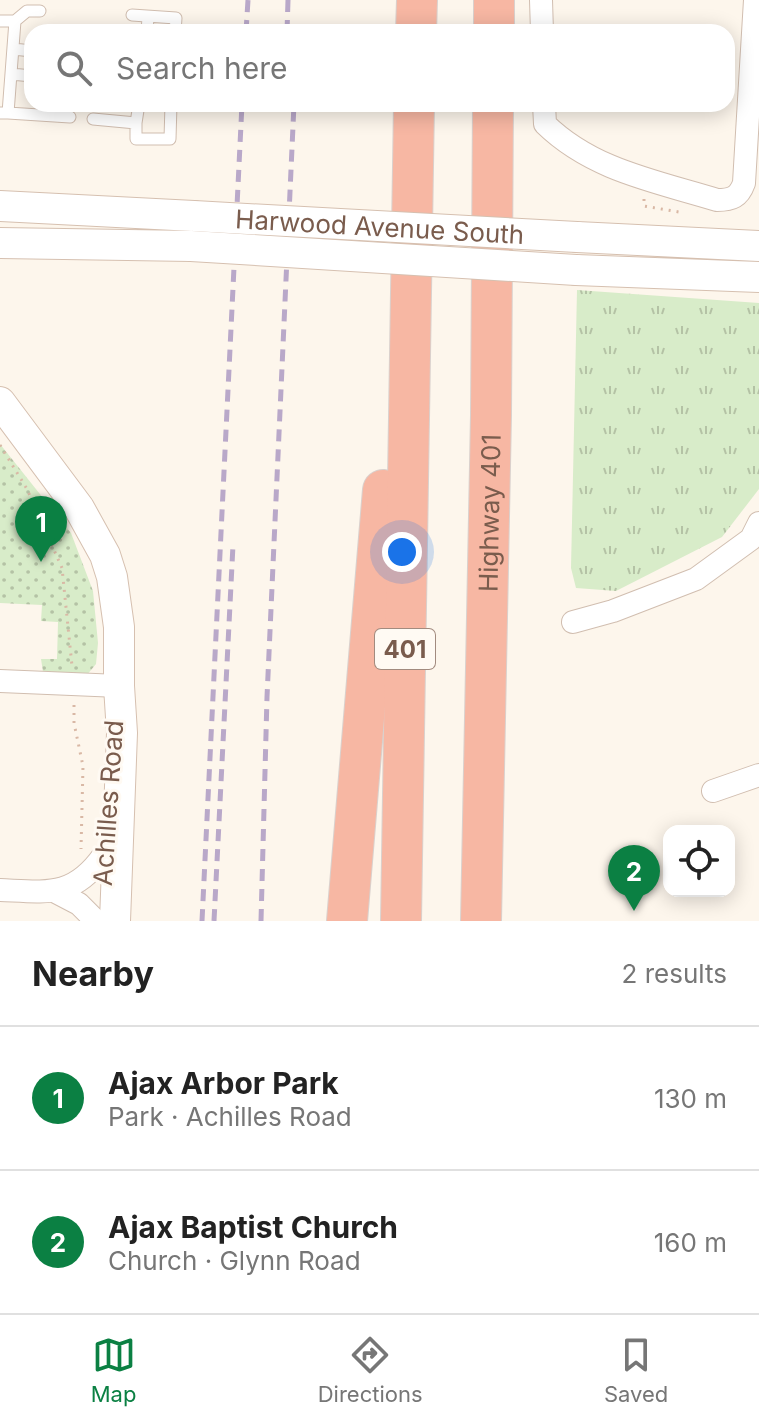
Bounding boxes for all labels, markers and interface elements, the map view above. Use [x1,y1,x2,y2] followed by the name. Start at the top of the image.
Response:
[24,24,735,112] search box
[52,46,96,90] icon: search
[116,50,288,86] text: Search here
[234,203,525,250] street label: Harwood Avenue South
[472,434,506,592] street label: Highway 401
[15,496,67,562] pin: 1
[382,532,422,572] your location
[375,629,435,669] road number: 401
[87,719,129,887] street label: Achilles Road
[663,825,735,897] map controls
[663,825,735,897] button: locate
[608,845,660,911] pin: 2
[32,953,154,994] text: Nearby
[622,958,727,989] text: 2 results
[108,1065,339,1101] text: Ajax Arbor Park
[52,1083,64,1114] text: 1
[654,1083,727,1114] text: 130 m
[108,1101,352,1132] text: Park · Achilles Road
[108,1209,398,1245] text: Ajax Baptist Church
[50,1227,66,1258] text: 2
[654,1227,727,1258] text: 160 m
[108,1245,361,1276] text: Church · Glynn Road
[91,1333,136,1407] tab: Map
[318,1333,423,1407] tab: Directions
[604,1333,668,1407] tab: Saved

